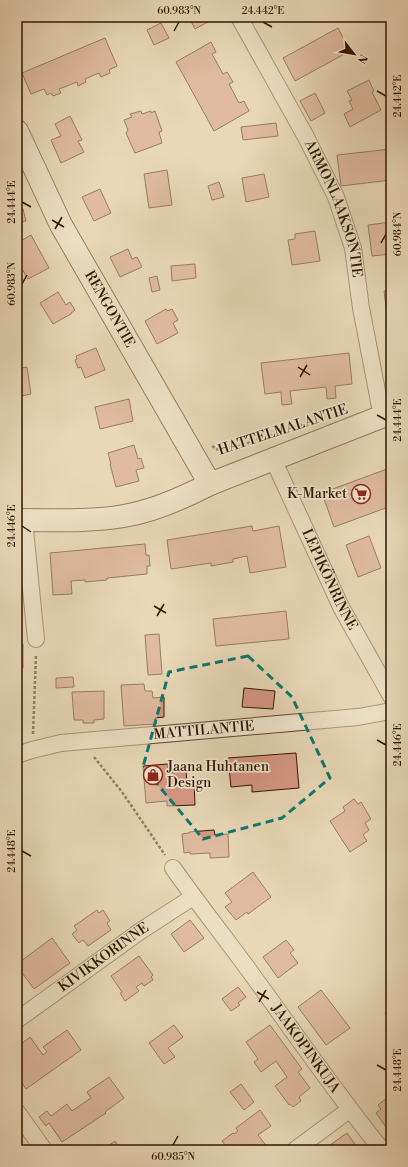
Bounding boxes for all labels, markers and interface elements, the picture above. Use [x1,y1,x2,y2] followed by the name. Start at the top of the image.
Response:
[157,5,201,17] text: 60.983°N
[242,5,284,17] text: 24.442°E
[334,34,374,74] north arrow
[353,51,370,66] text: N
[392,75,404,117] text: 24.442°E
[300,136,366,278] street label: ARMONLAAKSONTIE
[6,181,18,223] text: 24.444°E
[392,211,404,256] text: 60.984°N
[6,262,18,306] text: 60.983°N
[80,268,139,351] street label: RENGONTIE
[392,399,404,441] text: 24.444°E
[216,400,350,460] street label: HATTELMALANTIE
[350,483,372,505] supermarket icon: K-Market
[287,485,347,503] place label: K-Market
[6,505,18,547] text: 24.446°E
[297,526,361,633] street label: LEPIKÖNRINNE
[153,717,255,744] street label: MATTILANTIE
[392,724,404,766] text: 24.446°E
[166,758,270,792] place label: Jaana Huhtanen Design
[142,764,164,786] shop icon: Jaana Huhtanen Design
[6,830,18,872] text: 24.448°E
[55,919,152,996] street label: KIVIKKORINNE
[267,1000,344,1097] street label: JAAKOPINKUJA
[392,1049,404,1091] text: 24.448°E
[151,1151,195,1163] text: 60.985°N

